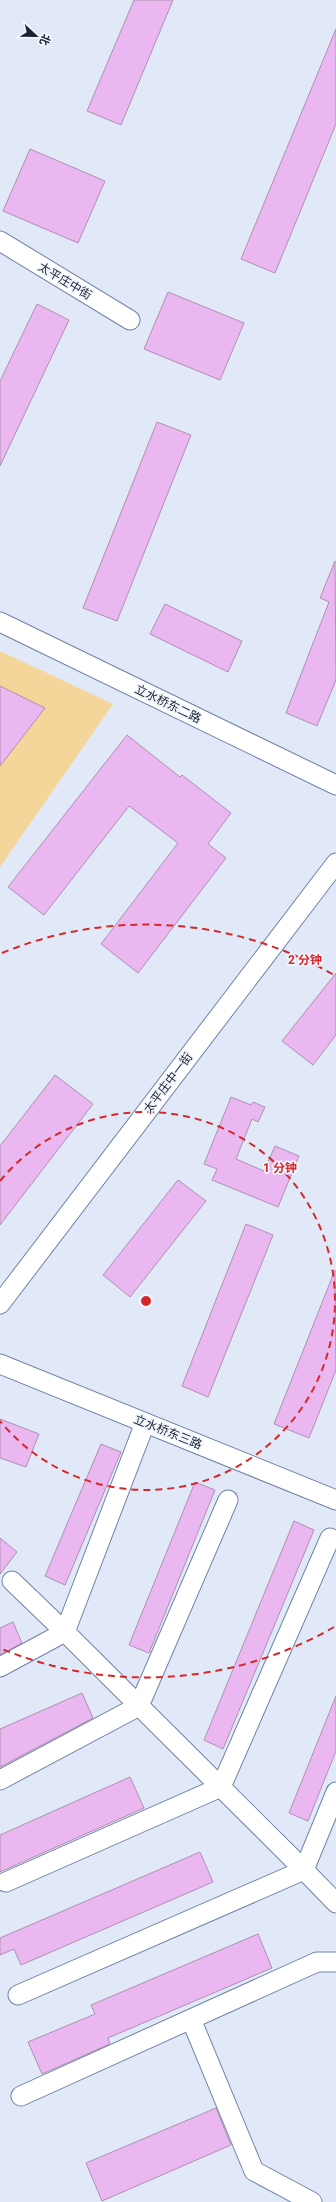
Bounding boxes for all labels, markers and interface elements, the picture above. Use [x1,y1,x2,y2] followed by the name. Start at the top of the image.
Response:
[16,16,56,56] north arrow
[37,32,53,47] text: 北
[36,260,94,302] street label: 太平庄中街
[133,682,203,726] street label: 立水桥东二路
[288,953,322,967] text: 2 分钟
[141,1050,195,1116] street label: 太平庄中一街
[263,1161,297,1175] text: 1 分钟
[139,1294,153,1308] centre of rings
[132,1412,204,1452] street label: 立水桥东三路

